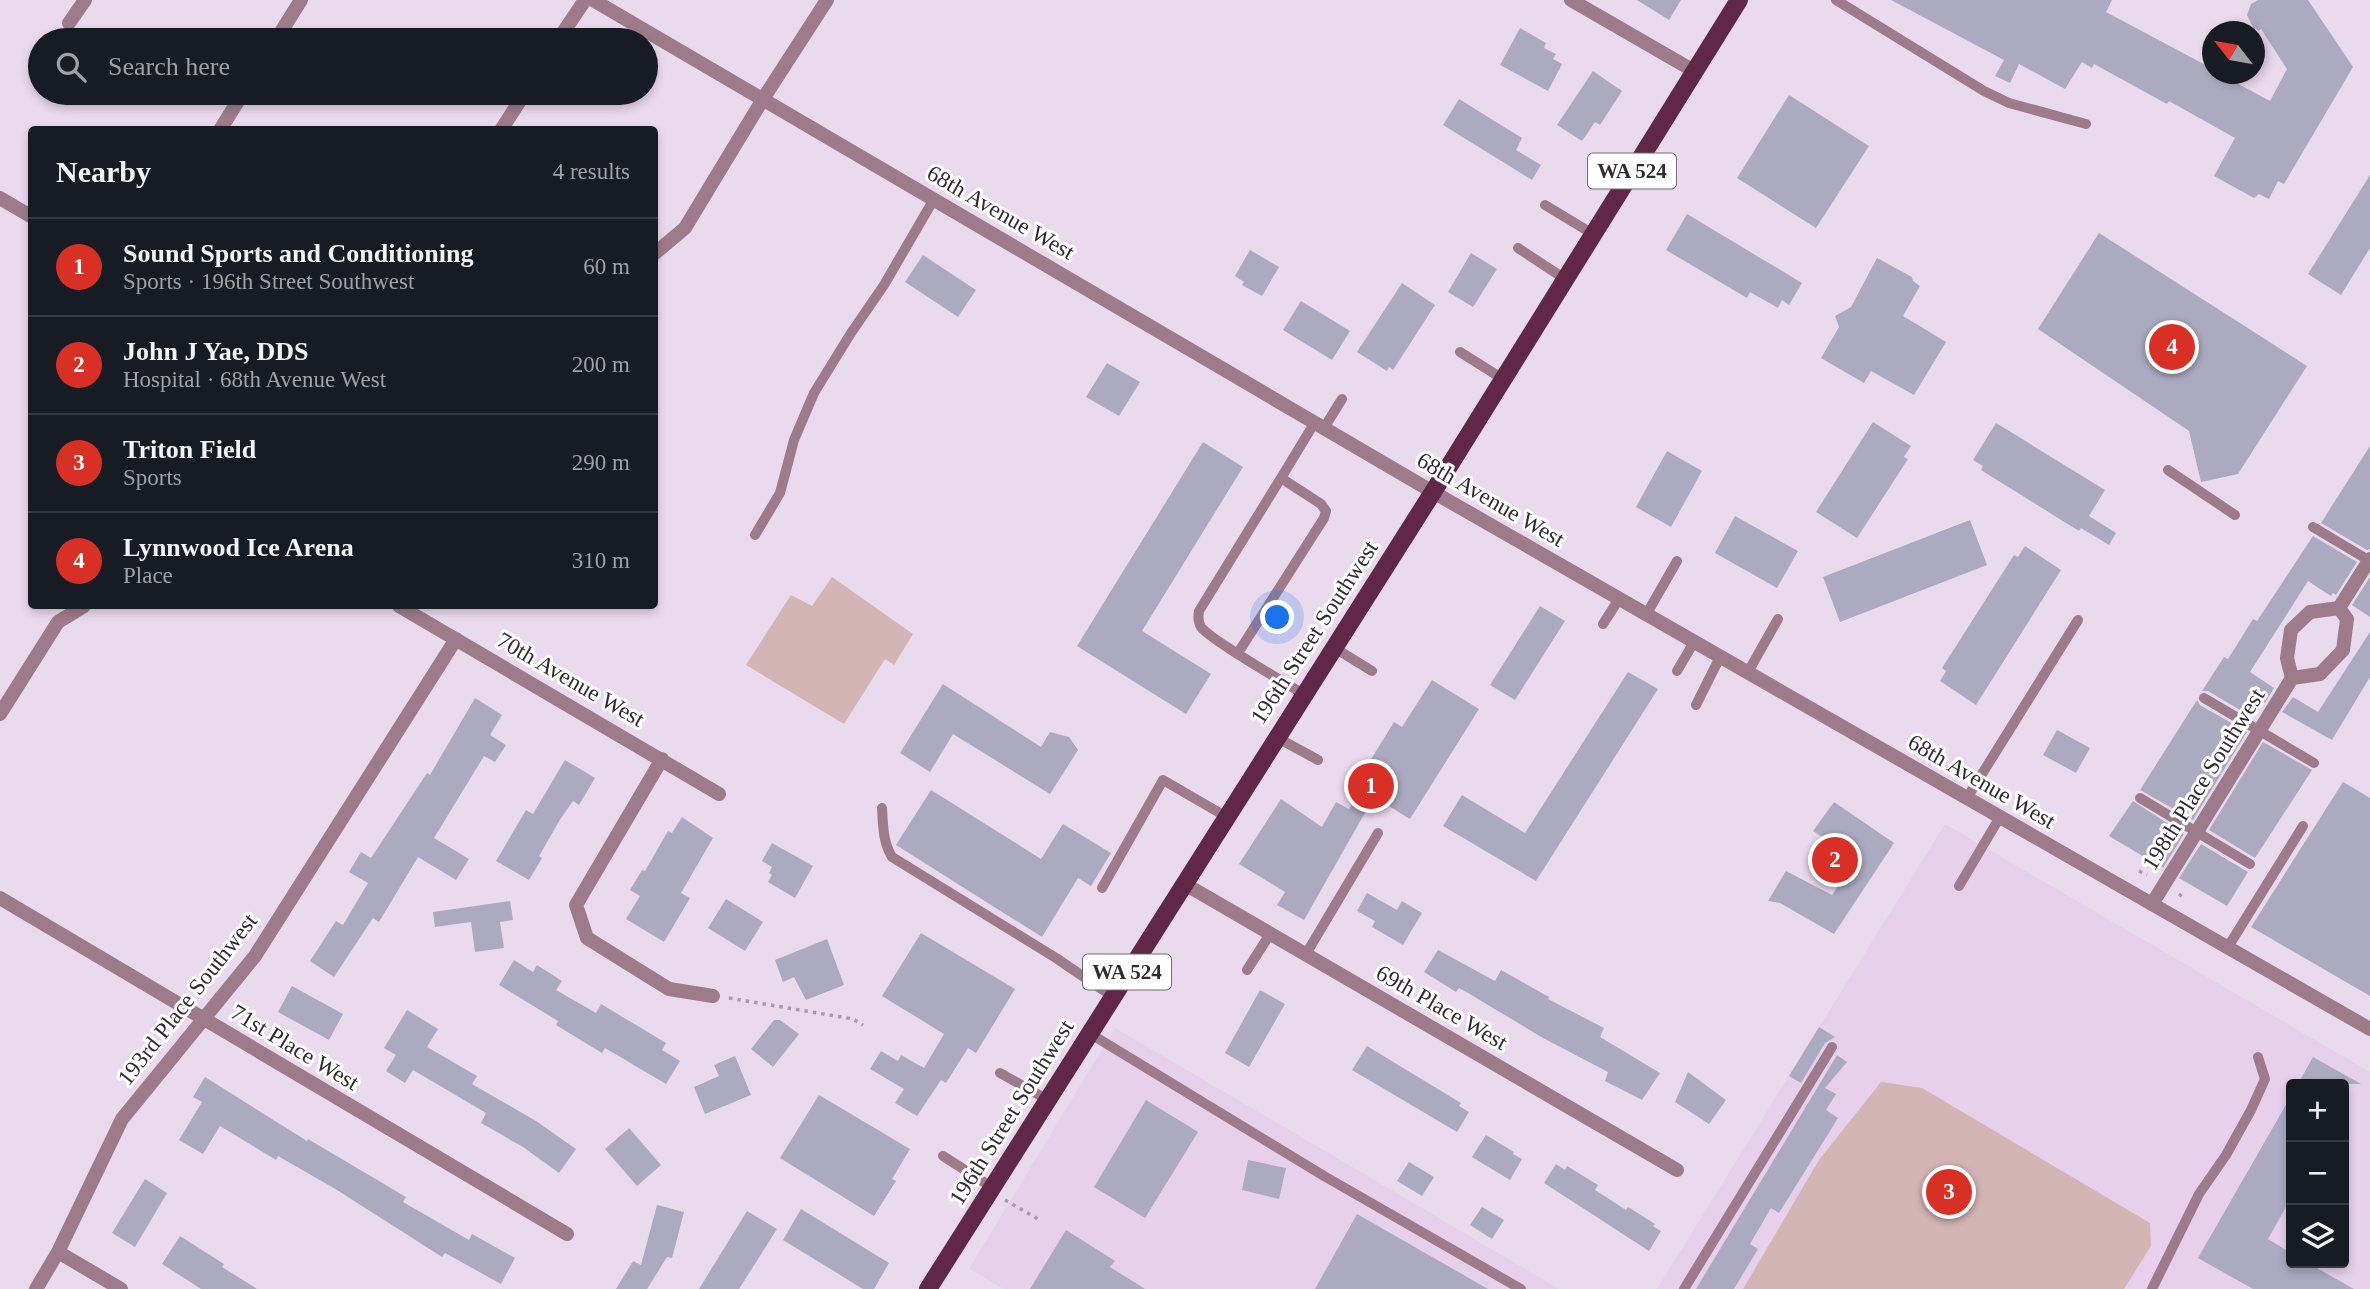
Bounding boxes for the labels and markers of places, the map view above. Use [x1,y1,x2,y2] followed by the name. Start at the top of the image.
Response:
[2149,321,2195,373] pin: 4
[1348,760,1394,812] pin: 1
[1812,834,1858,886] pin: 2
[1926,1166,1972,1218] pin: 3

